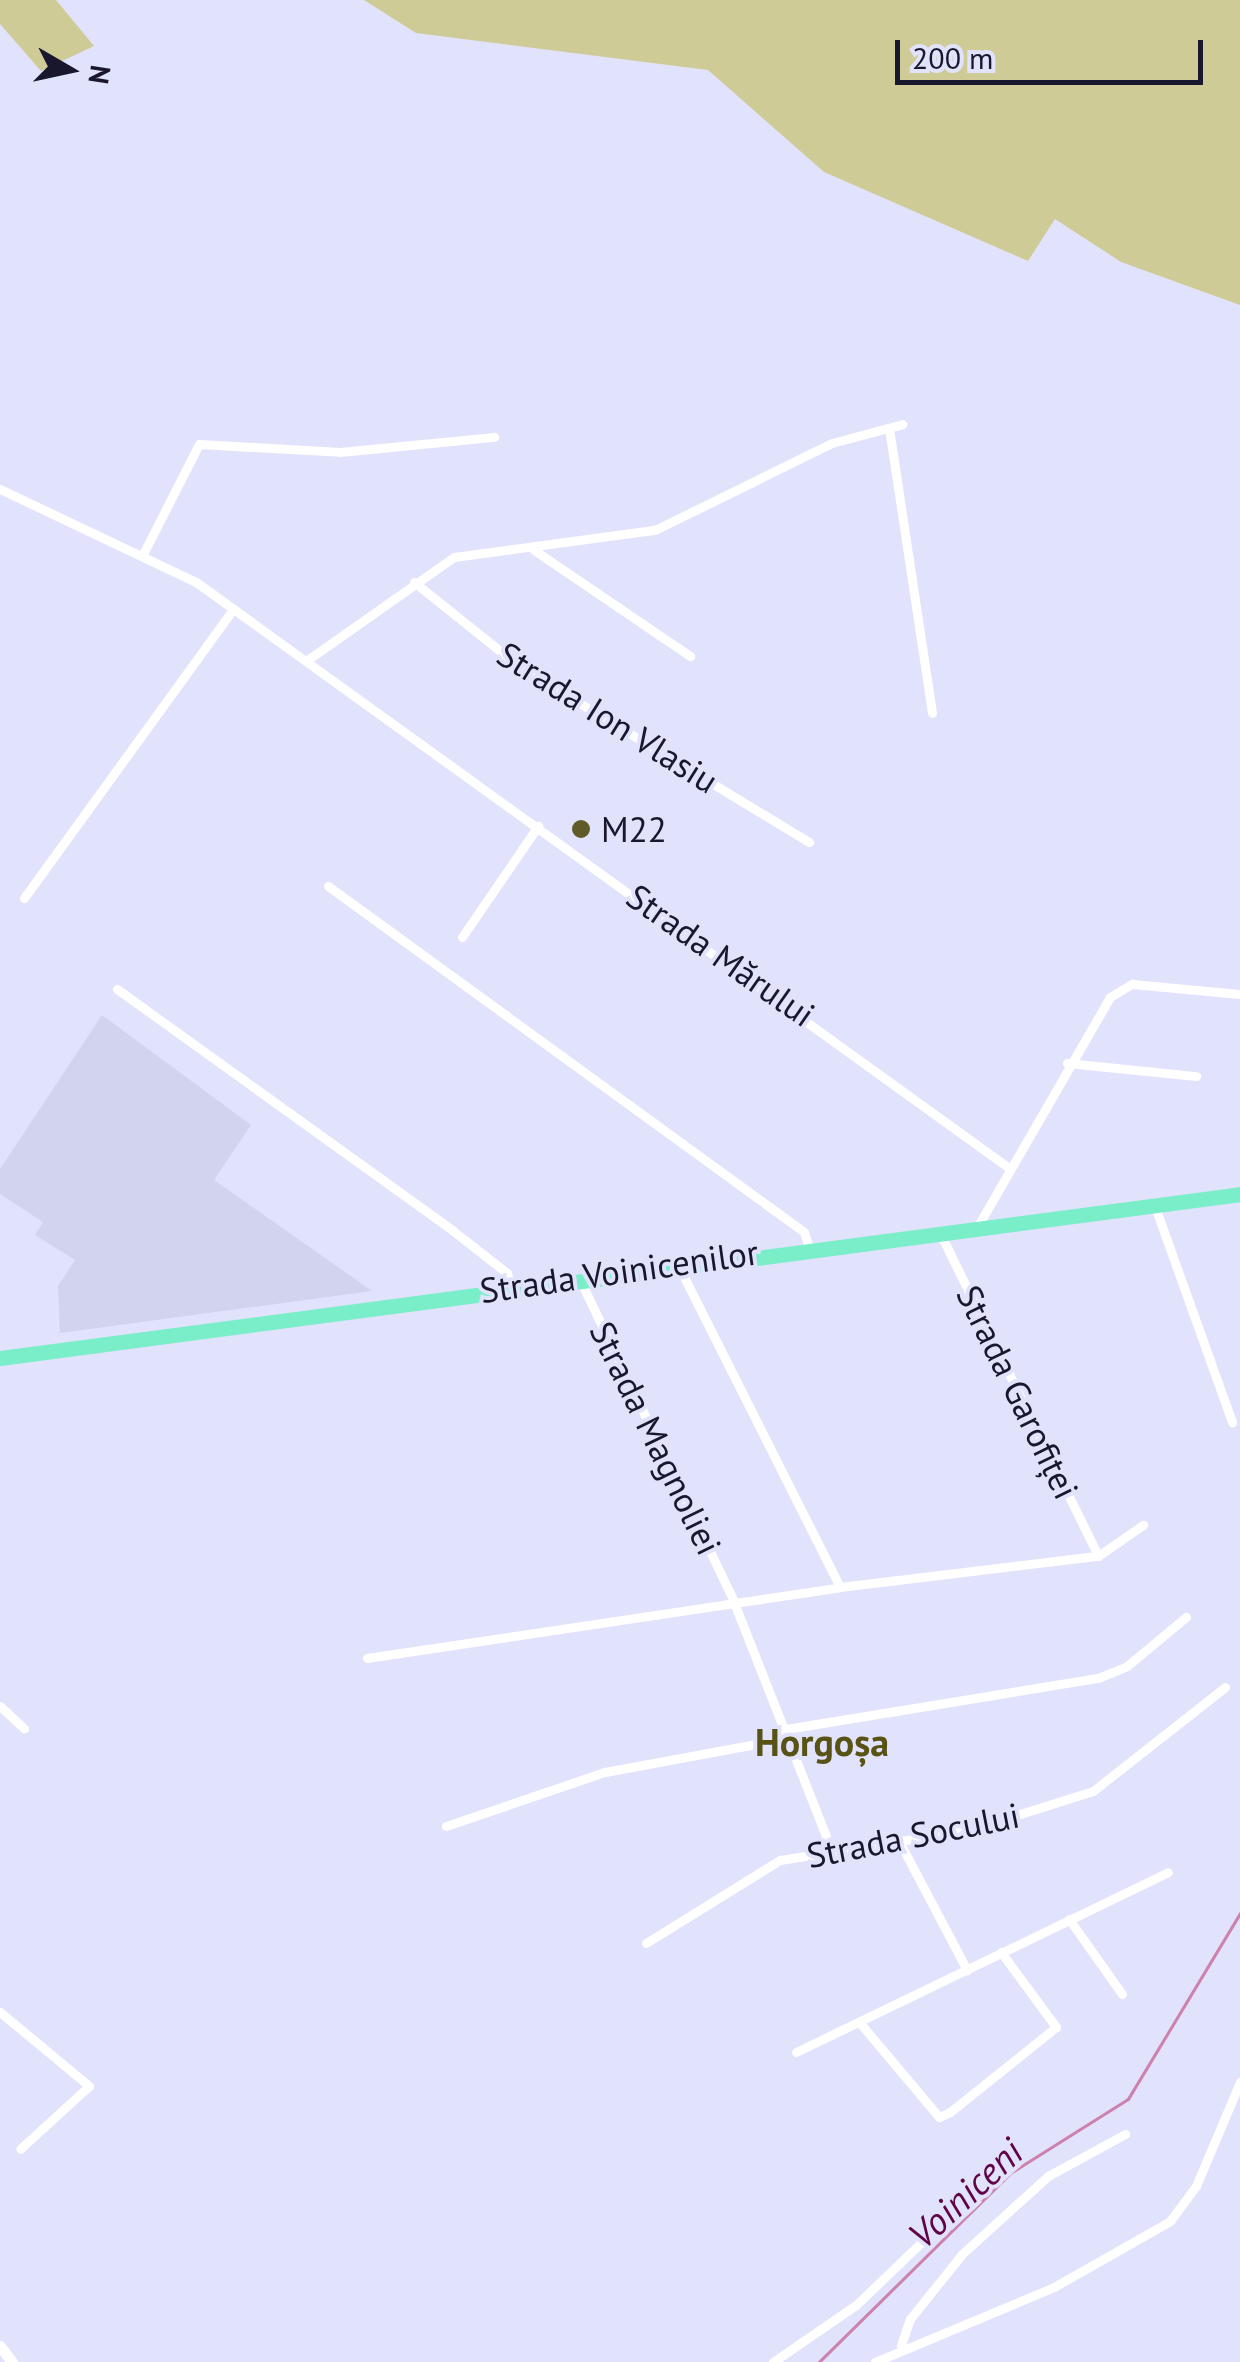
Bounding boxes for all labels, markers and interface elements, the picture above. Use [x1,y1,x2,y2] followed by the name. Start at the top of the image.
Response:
[20,20,120,120] north arrow
[900,20,1208,82] scale bar
[912,38,993,77] text: 200 m
[80,63,120,87] text: N
[490,632,726,802] street label: Strada Ion Vlasiu
[601,808,667,850] place label: M22
[570,818,592,840] marker: M22
[619,875,823,1035] street label: Strada Mărului
[476,1231,762,1311] street label: Strada Voinicenilor
[948,1278,1088,1506] street label: Strada Garofiței
[582,1315,730,1561] street label: Strada Magnoliei
[755,1719,889,1765] district label: Horgoșa
[803,1794,1023,1876] street label: Strada Socului
[898,2129,1032,2257] water label: Voiniceni

